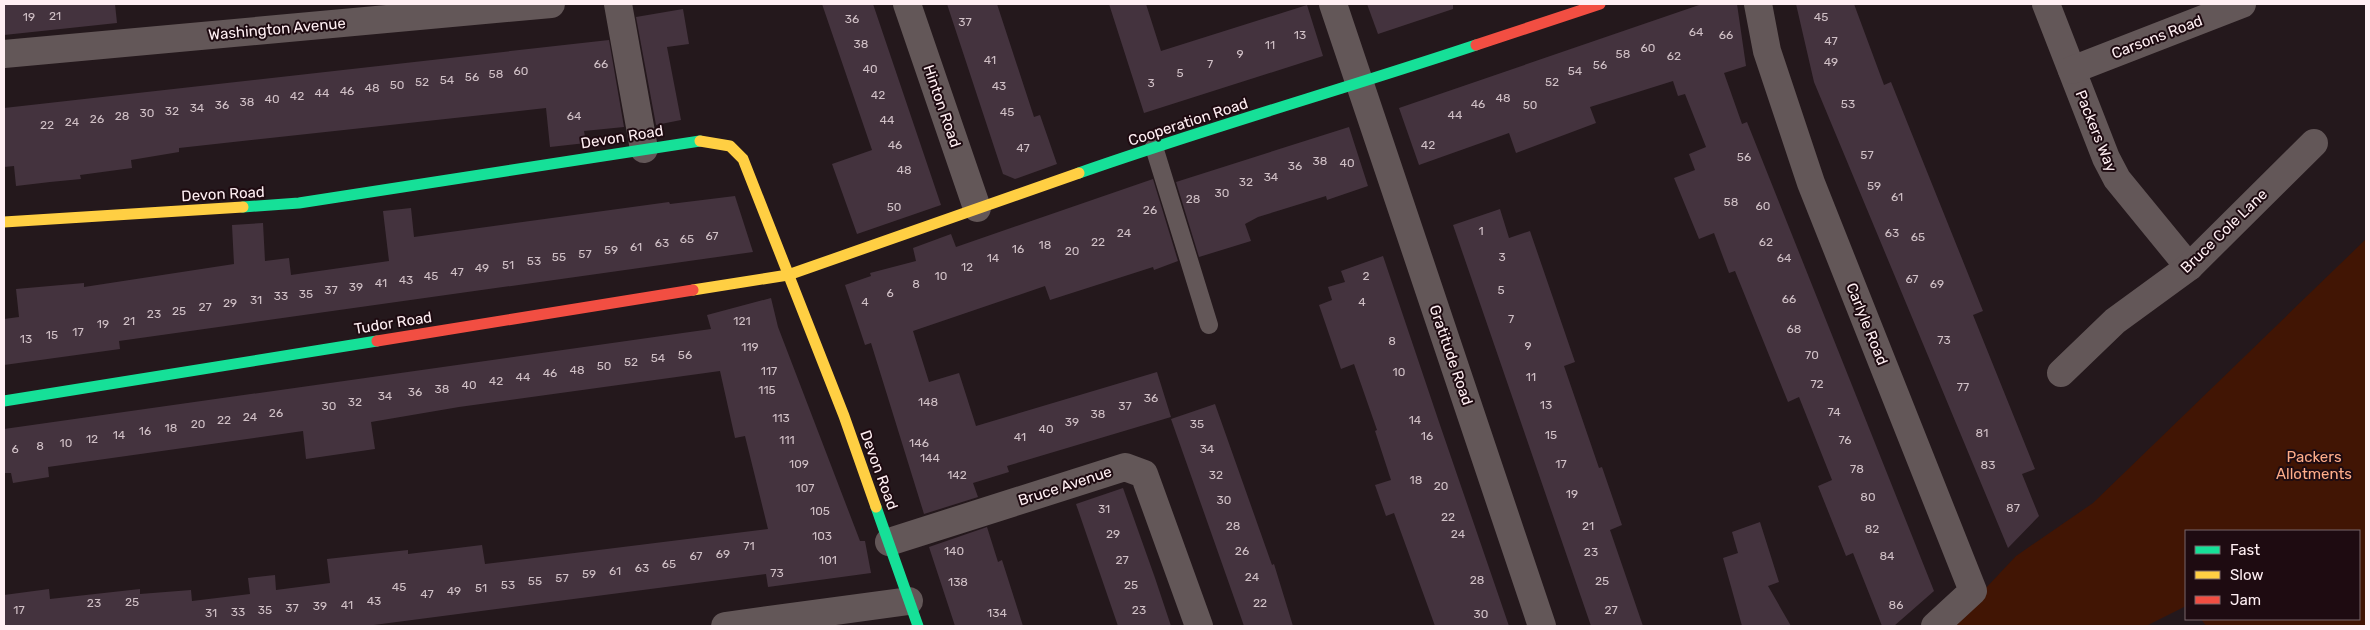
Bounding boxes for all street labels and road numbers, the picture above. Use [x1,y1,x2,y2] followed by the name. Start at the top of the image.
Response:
[2109,11,2205,63] street label: Carsons Road
[208,14,346,44] street label: Washington Avenue
[919,62,965,150] street label: Hinton Road
[2071,87,2121,175] street label: Packers Way
[1126,94,1250,150] street label: Cooperation Road
[579,122,665,152] street label: Devon Road
[181,183,265,205] street label: Devon Road
[2177,185,2271,277] street label: Bruce Cole Lane
[1842,280,1892,368] street label: Carlyle Road
[1425,302,1477,408] street label: Gratitude Road
[353,308,433,338] street label: Tudor Road
[856,428,902,512] street label: Devon Road
[1016,462,1114,510] street label: Bruce Avenue

